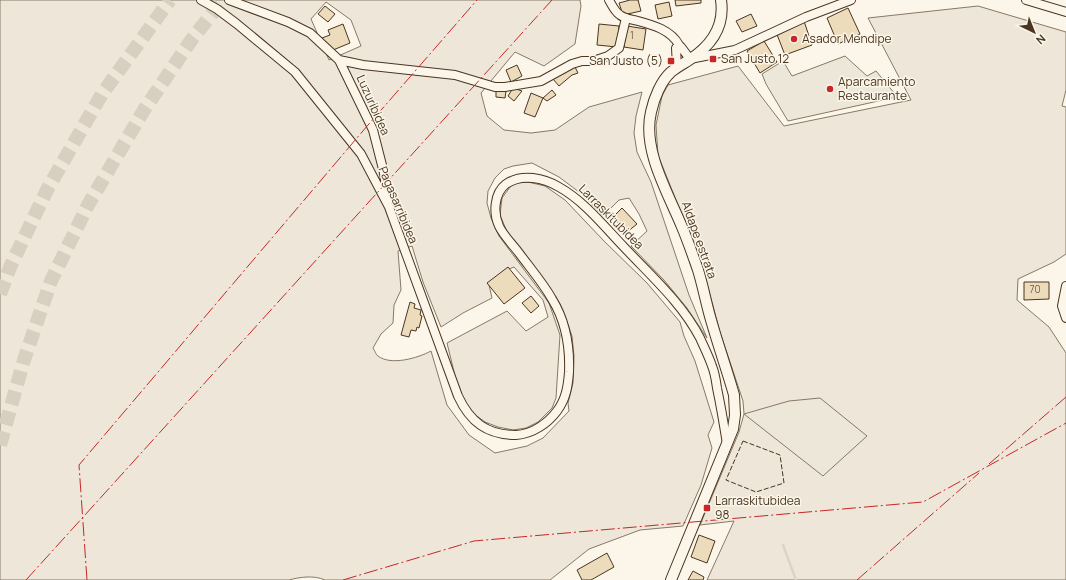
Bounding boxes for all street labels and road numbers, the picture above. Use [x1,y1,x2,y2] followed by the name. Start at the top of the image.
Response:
[353,72,394,138] street label: Luzuribidea
[375,164,422,246] street label: Pagasarribidea
[575,180,648,253] street label: Larraskitubidea
[678,199,721,281] street label: Aldape estrata

